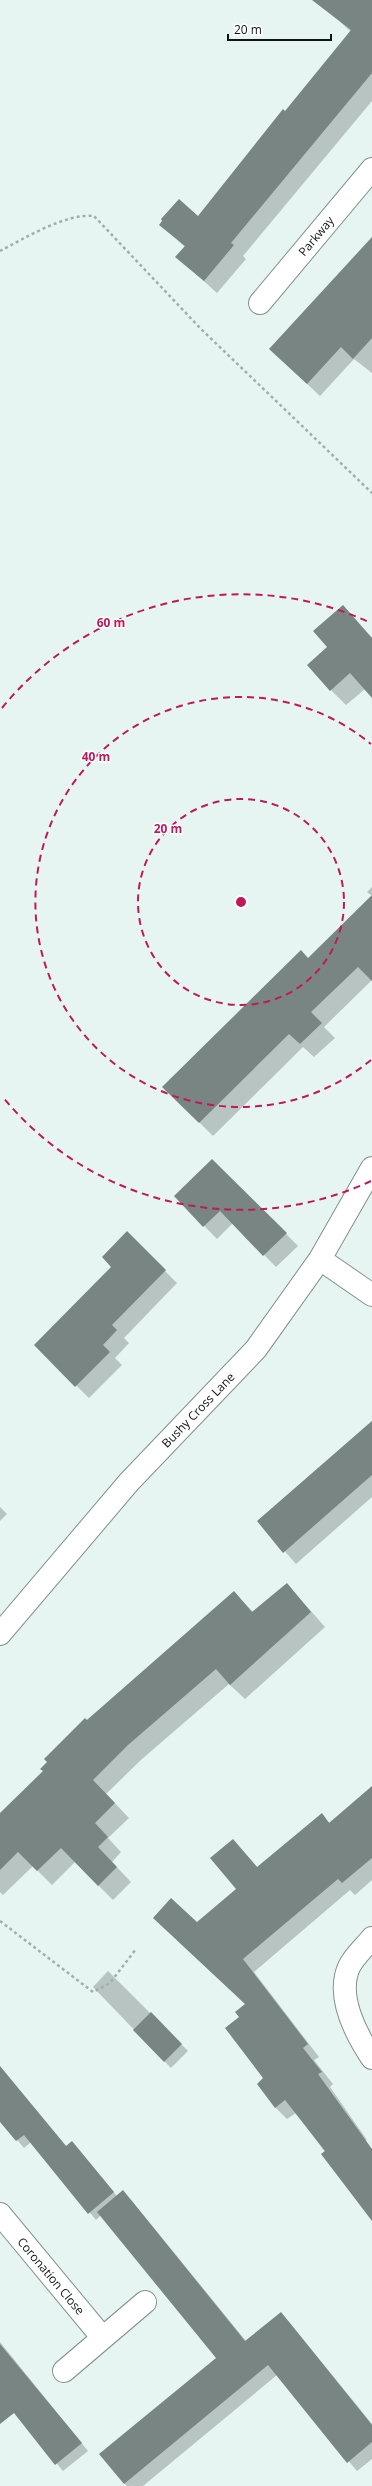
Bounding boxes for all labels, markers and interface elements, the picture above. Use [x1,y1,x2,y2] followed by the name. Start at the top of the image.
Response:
[228,16,331,42] scale bar
[234,21,262,38] text: 20 m
[294,212,338,259] street label: Parkway
[97,614,125,631] text: 60 m
[82,748,110,765] text: 40 m
[154,820,182,837] text: 20 m
[234,895,248,909] centre of rings
[158,1368,239,1451] street label: Bushy Cross Lane
[14,2234,89,2319] street label: Coronation Close

